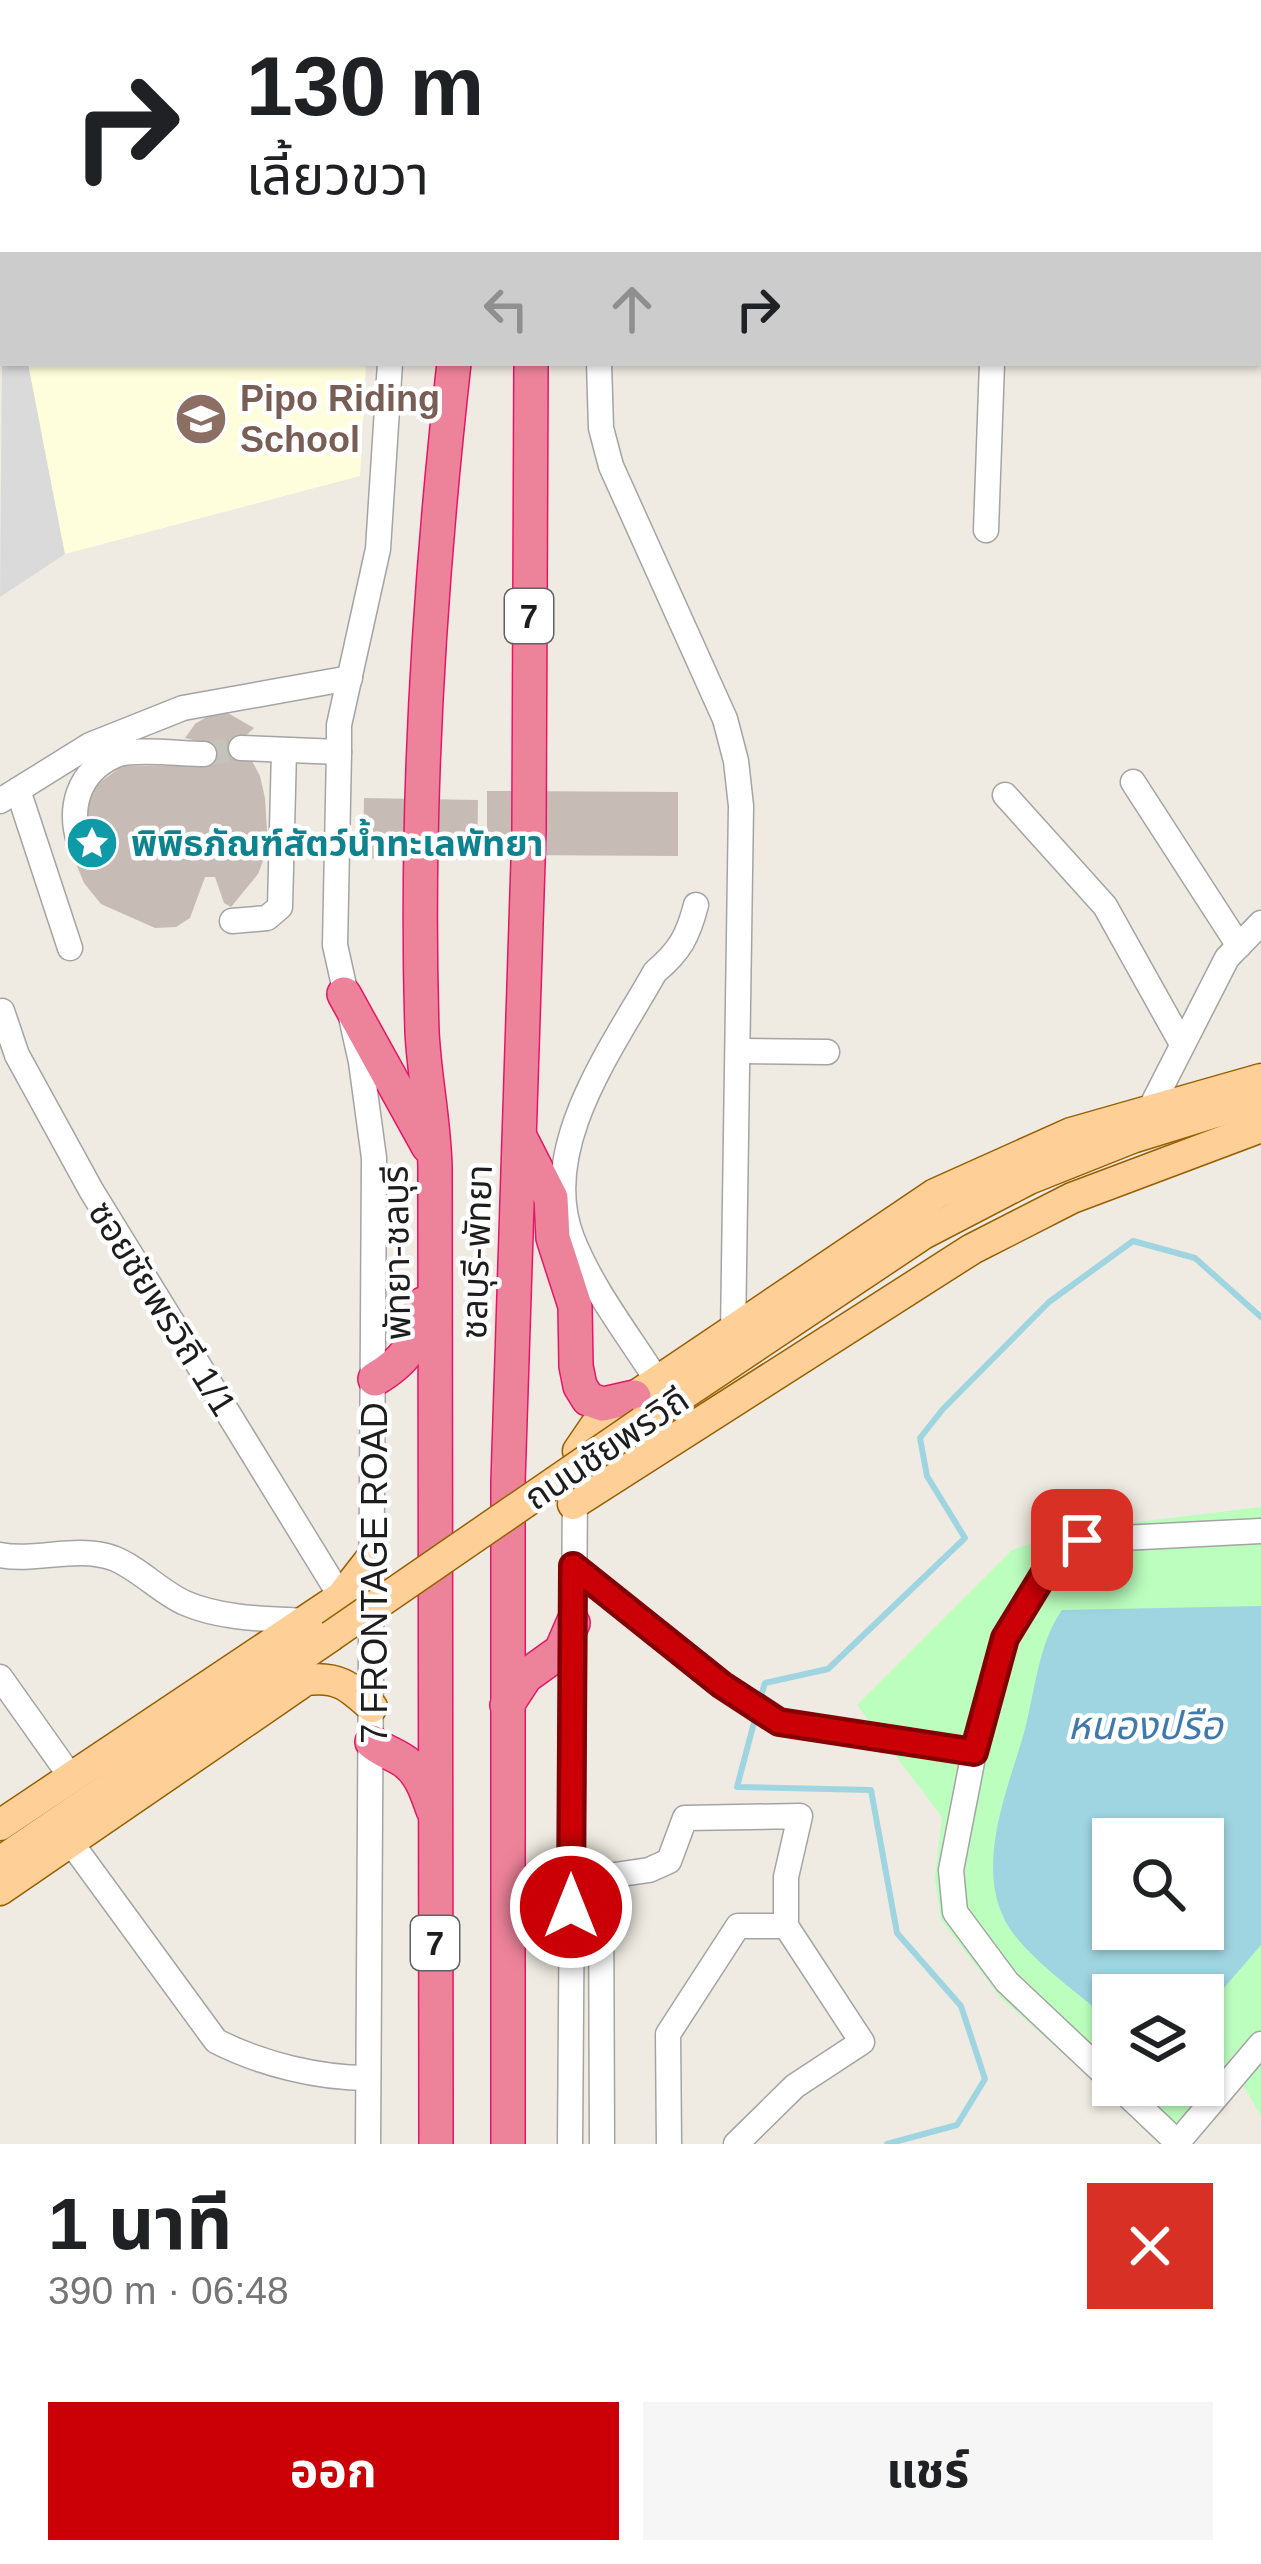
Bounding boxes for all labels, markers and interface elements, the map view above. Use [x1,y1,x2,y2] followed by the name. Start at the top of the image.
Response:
[246,39,484,133] text: 130 m
[48,48,204,204] icon: right
[246,145,429,205] text: เลี้ยวขวา
[473,276,539,342] icon: left
[599,276,665,342] icon: ahead
[725,276,791,342] icon: right
[240,378,440,460] place label: Pipo Riding School
[173,391,229,447] school or university icon: Pipo Riding School
[505,589,553,643] road number: 7
[64,815,120,871] place icon: พิพิธภัณฑ์สัตว์น้ำทะเลพัทยา
[131,818,543,864] place label: พิพิธภัณฑ์สัตว์น้ำทะเลพัทยา
[453,1164,501,1340] street label: ชลบุรี-พัทยา
[374,1165,420,1341] street label: พัทยา-ชลบุรี
[80,1193,245,1423] street label: ซอยชัยพรวิถี 1/1
[516,1379,696,1518] street label: ถนนชัยพรวิถี
[354,1402,395,1744] street label: 7 FRONTAGE ROAD
[1031,1489,1133,1591] pin
[1049,1507,1115,1573] icon: arrive
[1067,1704,1224,1747] water label: หนองปรือ
[1092,1818,1224,2106] map controls
[1092,1818,1224,1950] button: search
[508,1844,634,1970] position arrow
[411,1916,459,1970] road number: 7
[1092,1974,1224,2106] button: layers
[1087,2183,1213,2309] button: close
[48,2184,232,2264] text: 1 นาที
[48,2269,289,2312] text: 390 m · 06:48
[48,2402,619,2540] button: ออก
[643,2402,1213,2540] button: แชร์

